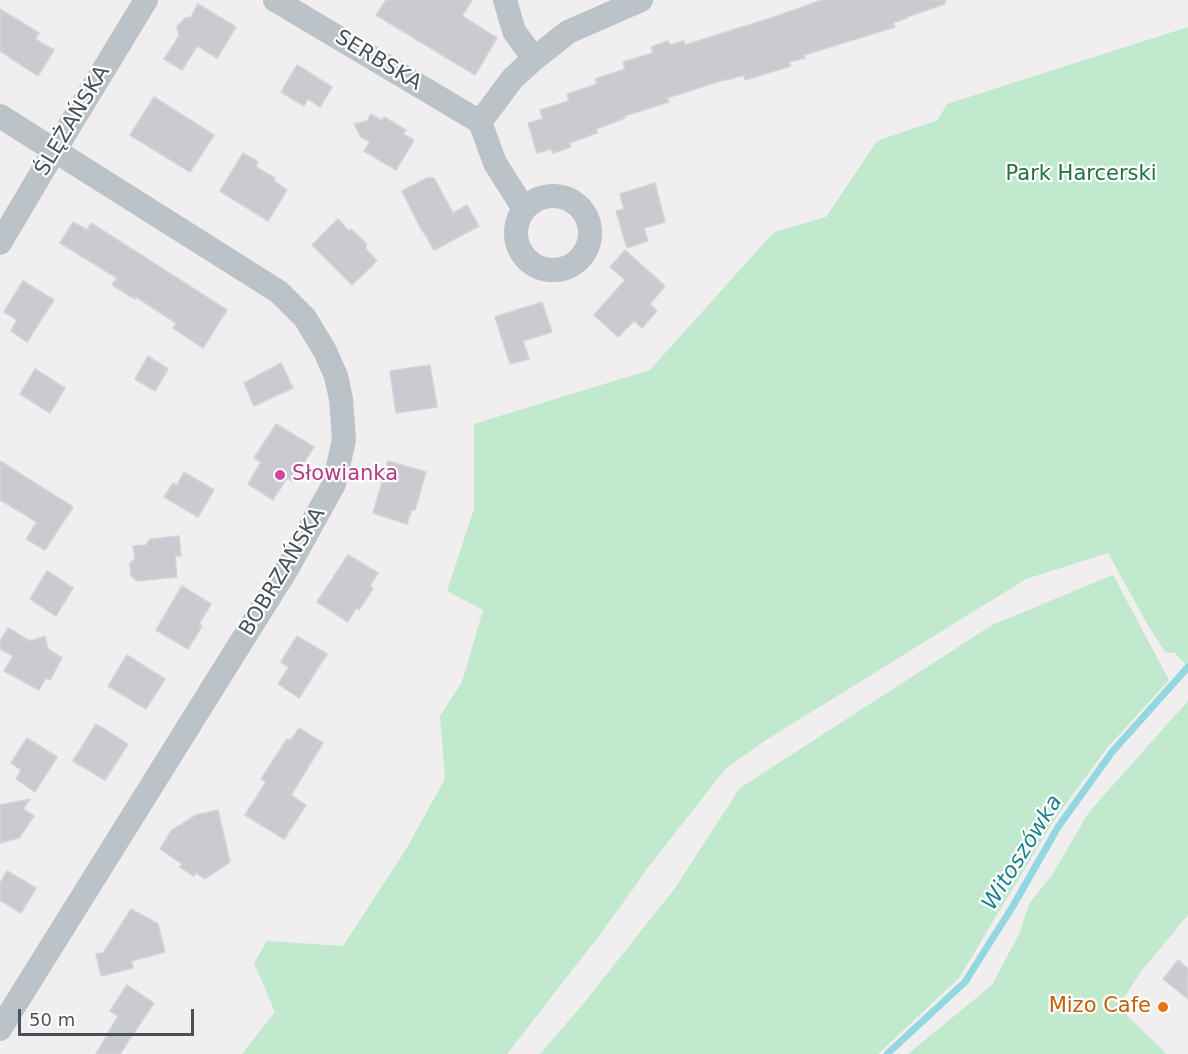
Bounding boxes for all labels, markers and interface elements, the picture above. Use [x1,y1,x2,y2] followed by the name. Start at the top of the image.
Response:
[330,25,426,97] street label: SERBSKA
[30,61,116,181] street label: ŚLĘŻAŃSKA
[1006,162,1156,188] park label: Park Harcerski
[292,462,398,488] place label: Słowianka
[273,468,287,482] marker: Słowianka
[235,503,331,641] street label: BOBRZAŃSKA
[977,791,1069,915] water label: Witoszówka
[1049,994,1151,1020] place label: Mizo Cafe
[21,997,196,1035] scale bar
[1156,1000,1170,1014] marker: Mizo Cafe
[29,1009,75,1030] text: 50 m

